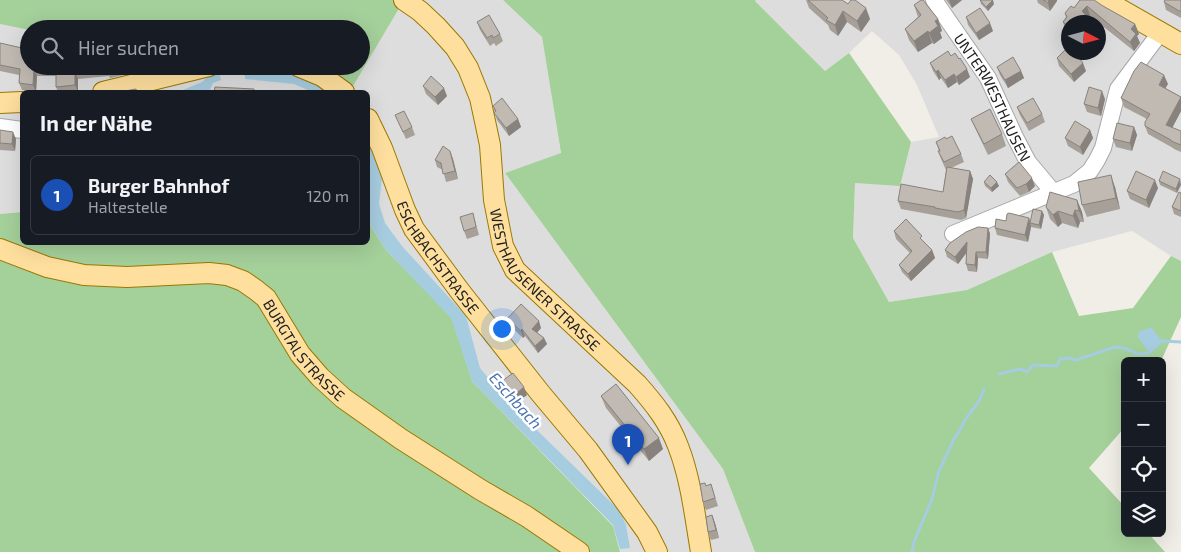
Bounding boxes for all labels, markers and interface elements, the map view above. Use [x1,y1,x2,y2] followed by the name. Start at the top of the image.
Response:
[1061,15,1106,60] north arrow
[20,20,370,75] search box
[951,30,1035,164] street label: UNTERWESTHAUSEN
[38,34,66,62] icon: search
[78,36,179,59] text: Hier suchen
[40,110,152,135] text: In der Nähe
[88,174,229,197] text: Burger Bahnhof
[54,186,60,205] text: 1
[306,186,349,205] text: 120 m
[88,197,168,216] text: Haltestelle
[393,198,483,317] street label: ESCHBACHSTRASSE
[487,207,604,354] street label: WESTHAUSENER STRASSE
[260,296,349,404] street label: BURGTALSTRASSE
[489,316,515,342] your location
[1121,357,1166,537] map controls
[1121,357,1166,402] button: +
[486,368,546,432] water label: Eschbach
[1121,402,1166,447] button: −
[612,424,644,465] pin: 1
[1121,447,1166,492] button: locate
[1121,492,1166,537] button: layers

